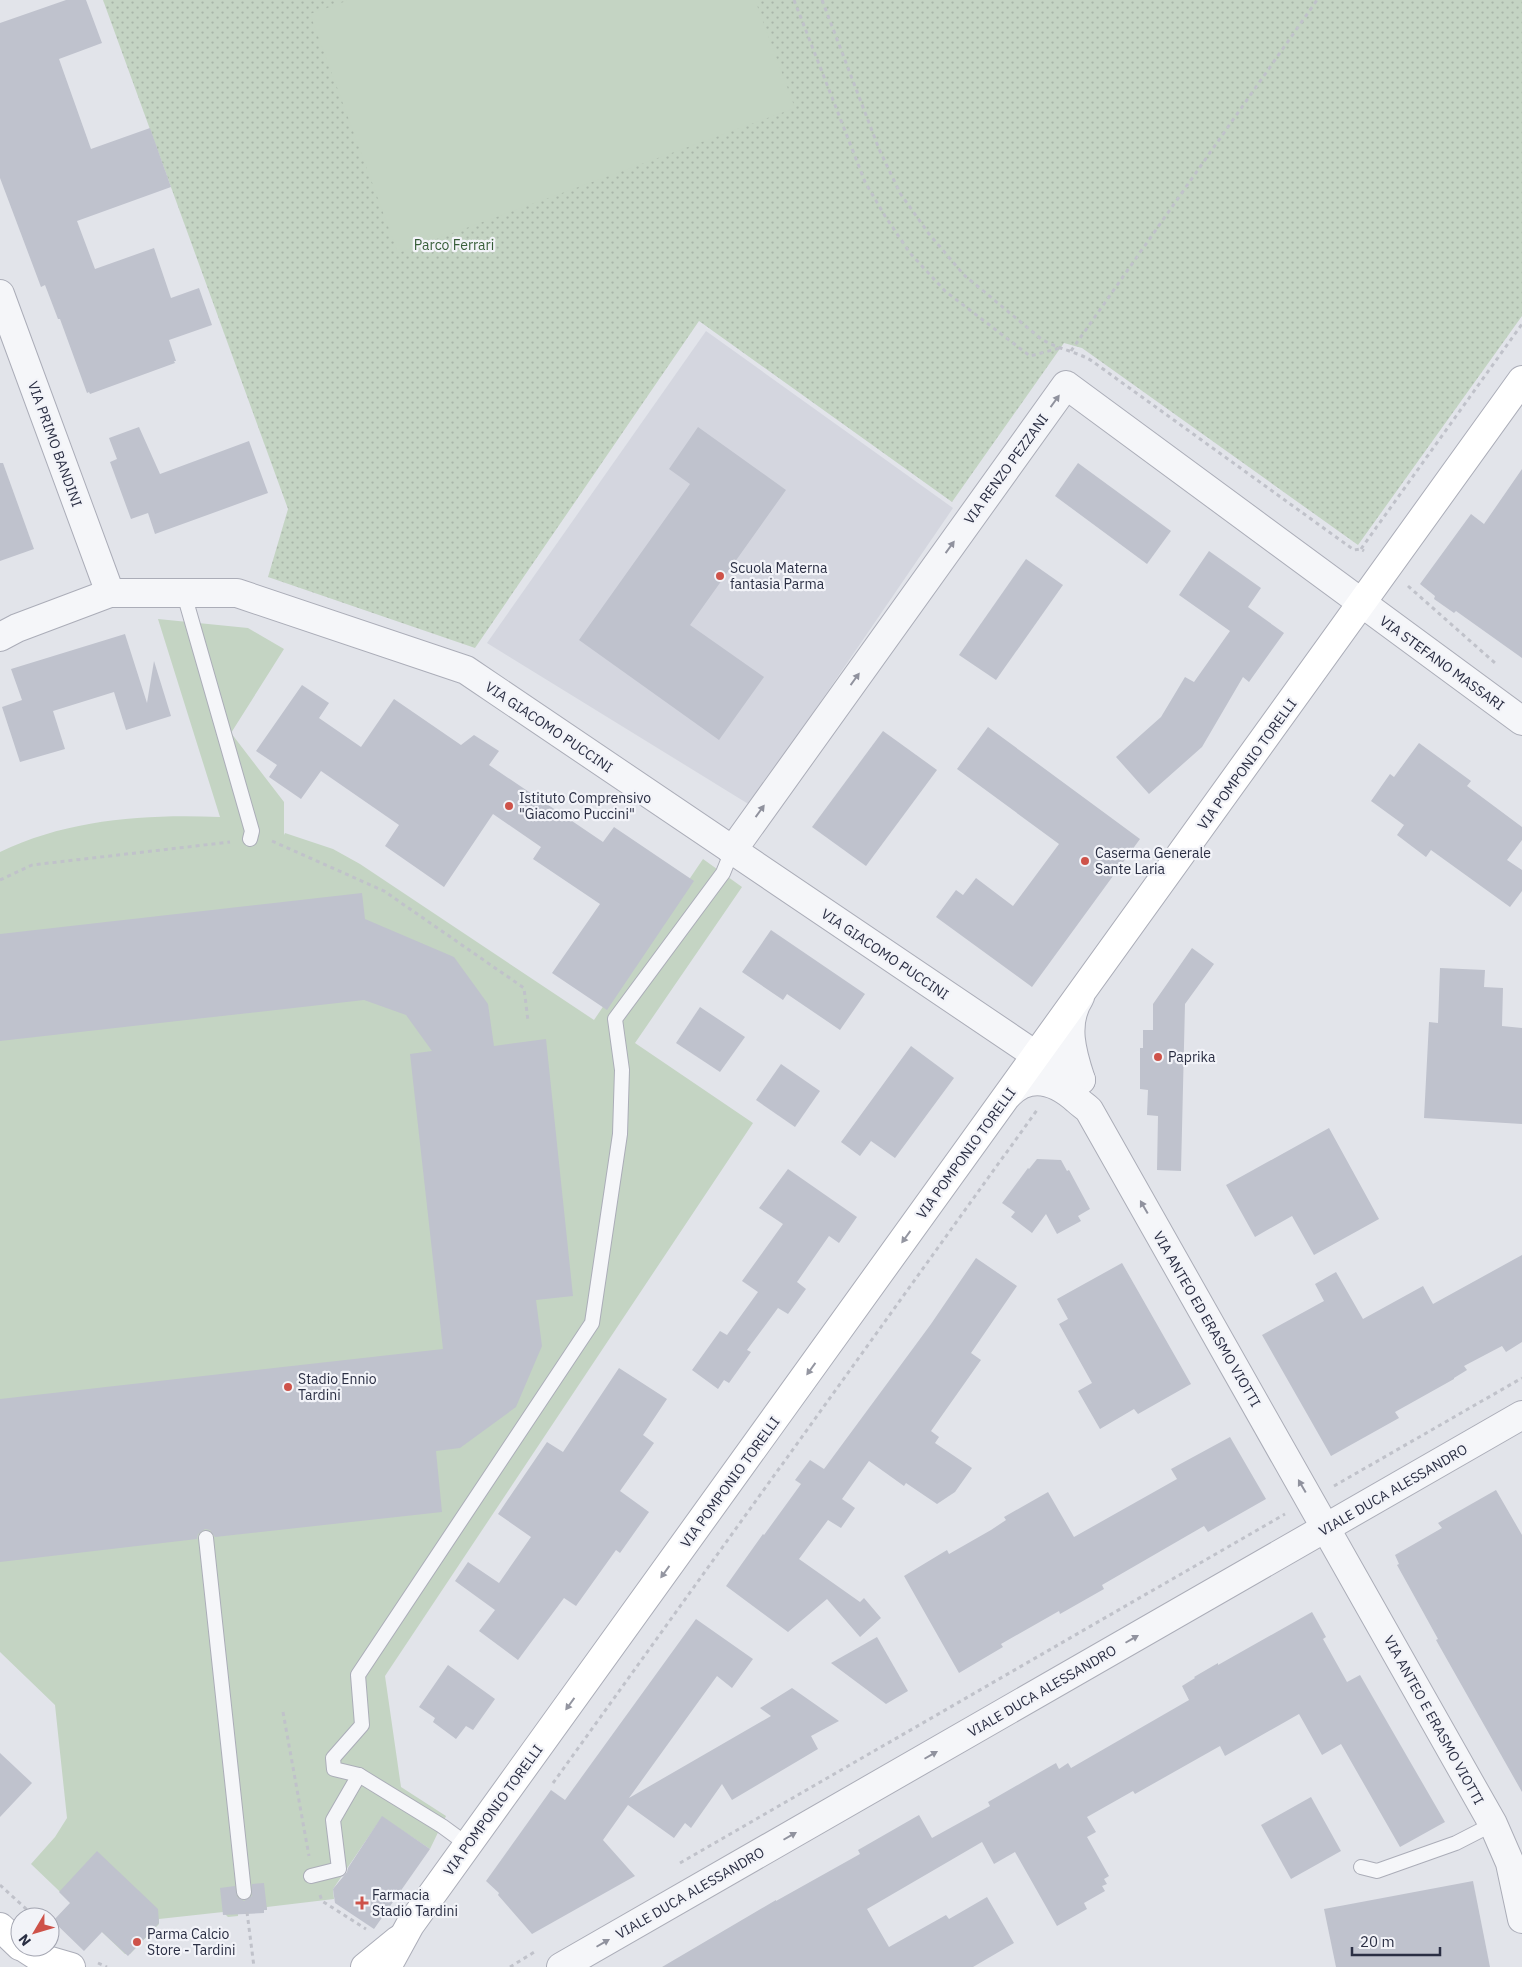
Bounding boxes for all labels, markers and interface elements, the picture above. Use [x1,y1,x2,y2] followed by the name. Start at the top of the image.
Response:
[414,236,494,254] park label: Parco Ferrari
[24,379,86,509] street label: VIA PRIMO BANDINI
[1050,394,1060,408] one-way arrow
[960,410,1052,528] street label: VIA RENZO PEZZANI
[945,540,955,554] one-way arrow
[730,559,828,593] place label: Scuola Materna fantasia Parma
[714,570,726,582] marker: Scuola Materna fantasia Parma
[1376,612,1508,714] street label: VIA STEFANO MASSARI
[850,672,860,686] one-way arrow
[482,678,616,776] street label: VIA GIACOMO PUCCINI
[1193,695,1301,833] street label: VIA POMPONIO TORELLI
[519,789,651,823] place label: Istituto Comprensivo "Giacomo Puccini"
[503,800,515,812] marker: Istituto Comprensivo "Giacomo Puccini"
[755,804,765,818] one-way arrow
[1095,844,1211,878] place label: Caserma Generale Sante Laria
[1079,855,1091,867] marker: Caserma Generale Sante Laria
[818,905,952,1003] street label: VIA GIACOMO PUCCINI
[1168,1048,1216,1066] place label: Paprika
[1152,1051,1164,1063] marker: Paprika
[912,1084,1020,1222] street label: VIA POMPONIO TORELLI
[1140,1200,1148,1215] one-way arrow
[1149,1228,1265,1410] street label: VIA ANTEO ED ERASMO VIOTTI
[901,1231,911,1244] one-way arrow
[806,1362,816,1376] one-way arrow
[298,1370,377,1404] place label: Stadio Ennio Tardini
[282,1381,294,1393] marker: Stadio Ennio Tardini
[676,1413,784,1551] street label: VIA POMPONIO TORELLI
[1315,1440,1471,1540] street label: VIALE DUCA ALESSANDRO
[1297,1479,1306,1493] one-way arrow
[659,1565,670,1578] one-way arrow
[1380,1632,1488,1808] street label: VIA ANTEO E ERASMO VIOTTI
[1126,1635,1139,1644] one-way arrow
[964,1641,1120,1741] street label: VIALE DUCA ALESSANDRO
[564,1697,575,1710] one-way arrow
[439,1741,547,1879] street label: VIA POMPONIO TORELLI
[923,1751,938,1759] one-way arrow
[783,1831,796,1840] one-way arrow
[612,1843,768,1943] street label: VIALE DUCA ALESSANDRO
[372,1886,458,1920] place label: Farmacia Stadio Tardini
[356,1897,368,1909] marker: Farmacia Stadio Tardini
[10,1907,60,1957] north arrow
[1352,1924,1440,1956] scale bar
[147,1925,235,1959] place label: Parma Calcio Store - Tardini
[15,1930,35,1950] text: N
[1360,1932,1395,1951] text: 20 m
[131,1936,143,1948] marker: Parma Calcio Store - Tardini
[596,1938,610,1947] one-way arrow

